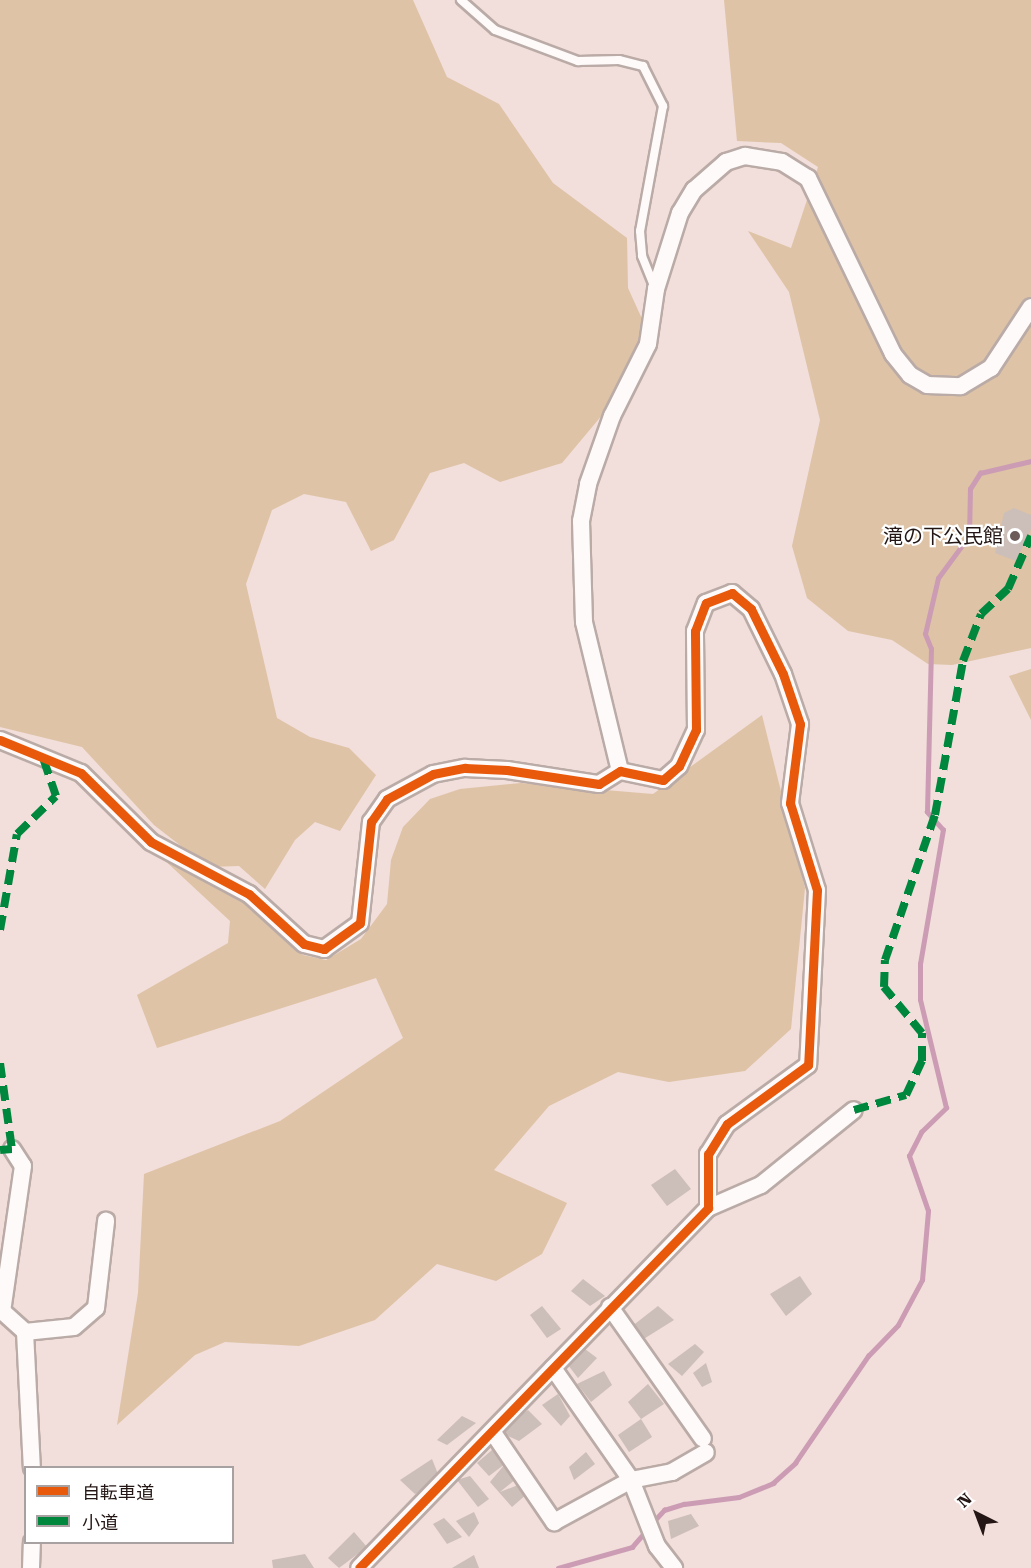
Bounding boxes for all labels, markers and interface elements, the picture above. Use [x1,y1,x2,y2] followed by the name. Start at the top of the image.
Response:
[883,524,1003,548] place label: 滝の下公民館
[1008,529,1022,543] marker: 滝の下公民館
[24,1466,234,1544] legend
[82,1482,154,1503] text: 自転車道
[947,1484,1007,1544] north arrow
[954,1489,976,1511] text: N
[82,1512,118,1533] text: 小道

